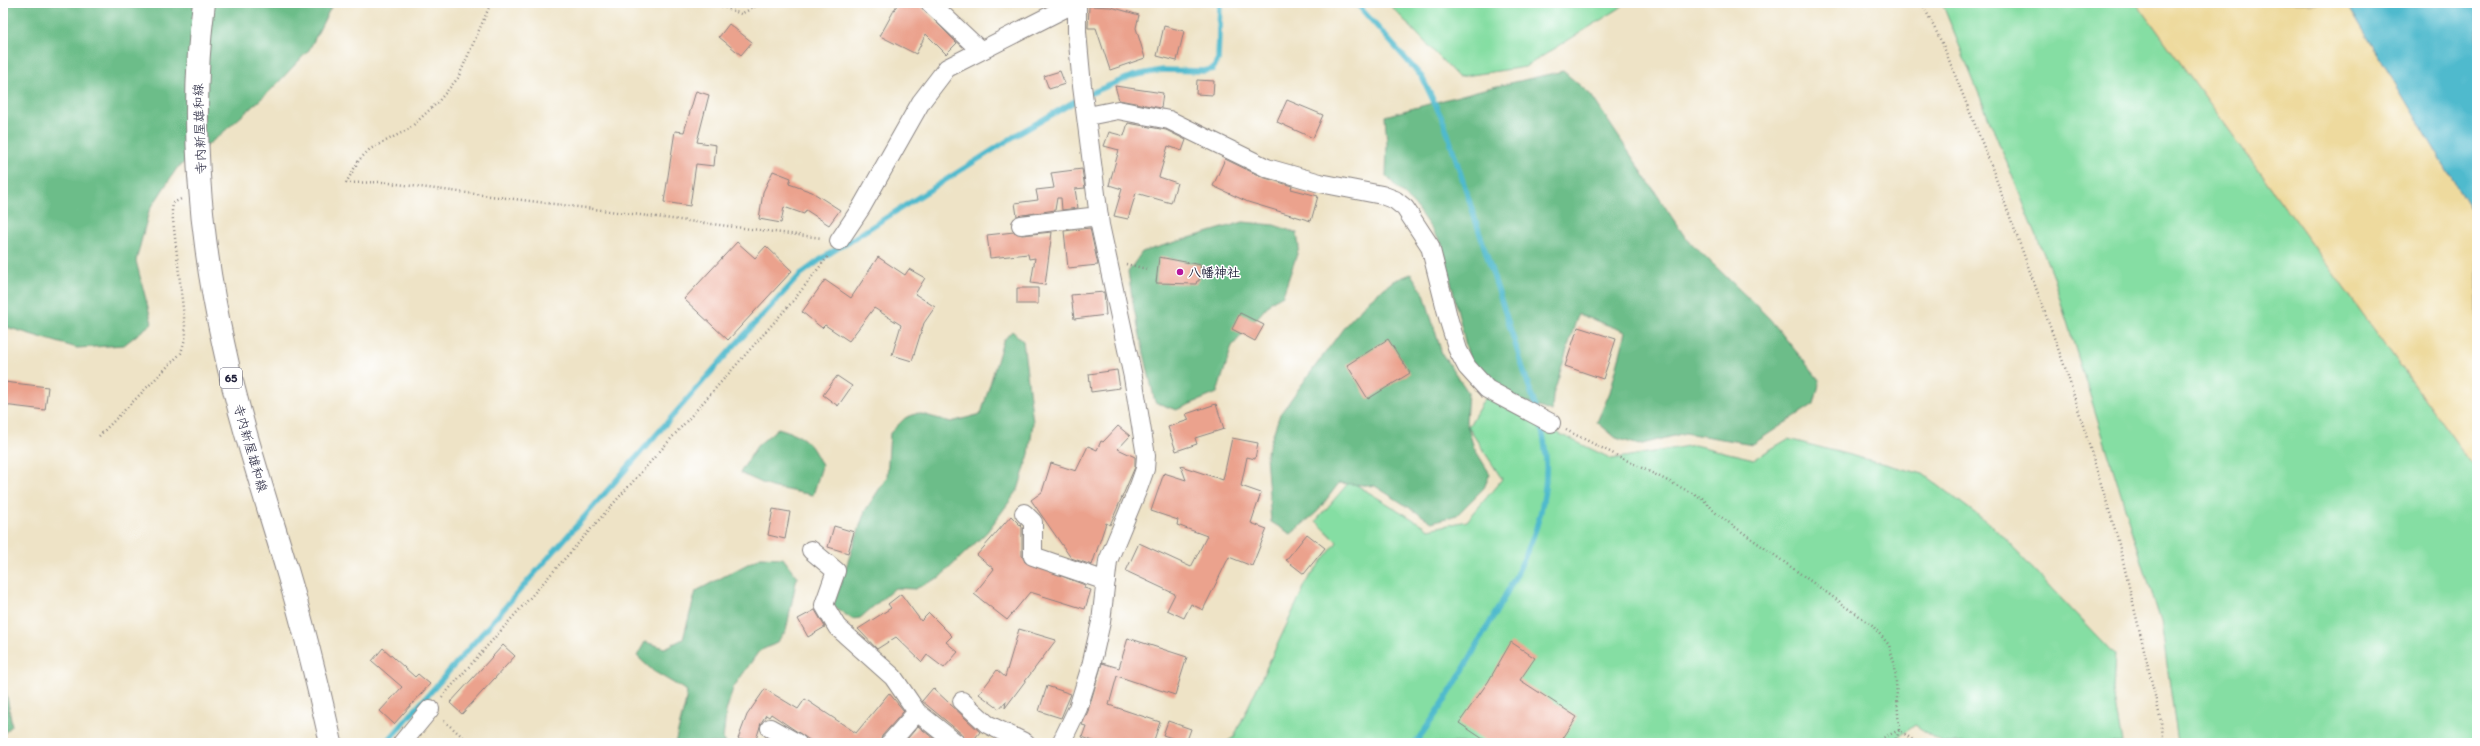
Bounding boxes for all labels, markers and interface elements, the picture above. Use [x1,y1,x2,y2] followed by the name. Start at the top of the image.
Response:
[190,82,209,175] street label: 寺内新屋雄和線
[1188,265,1240,280] place label: 八幡神社
[1175,267,1185,277] marker: 八幡神社
[220,368,242,388] road number: 65
[231,402,271,495] street label: 寺内新屋雄和線

